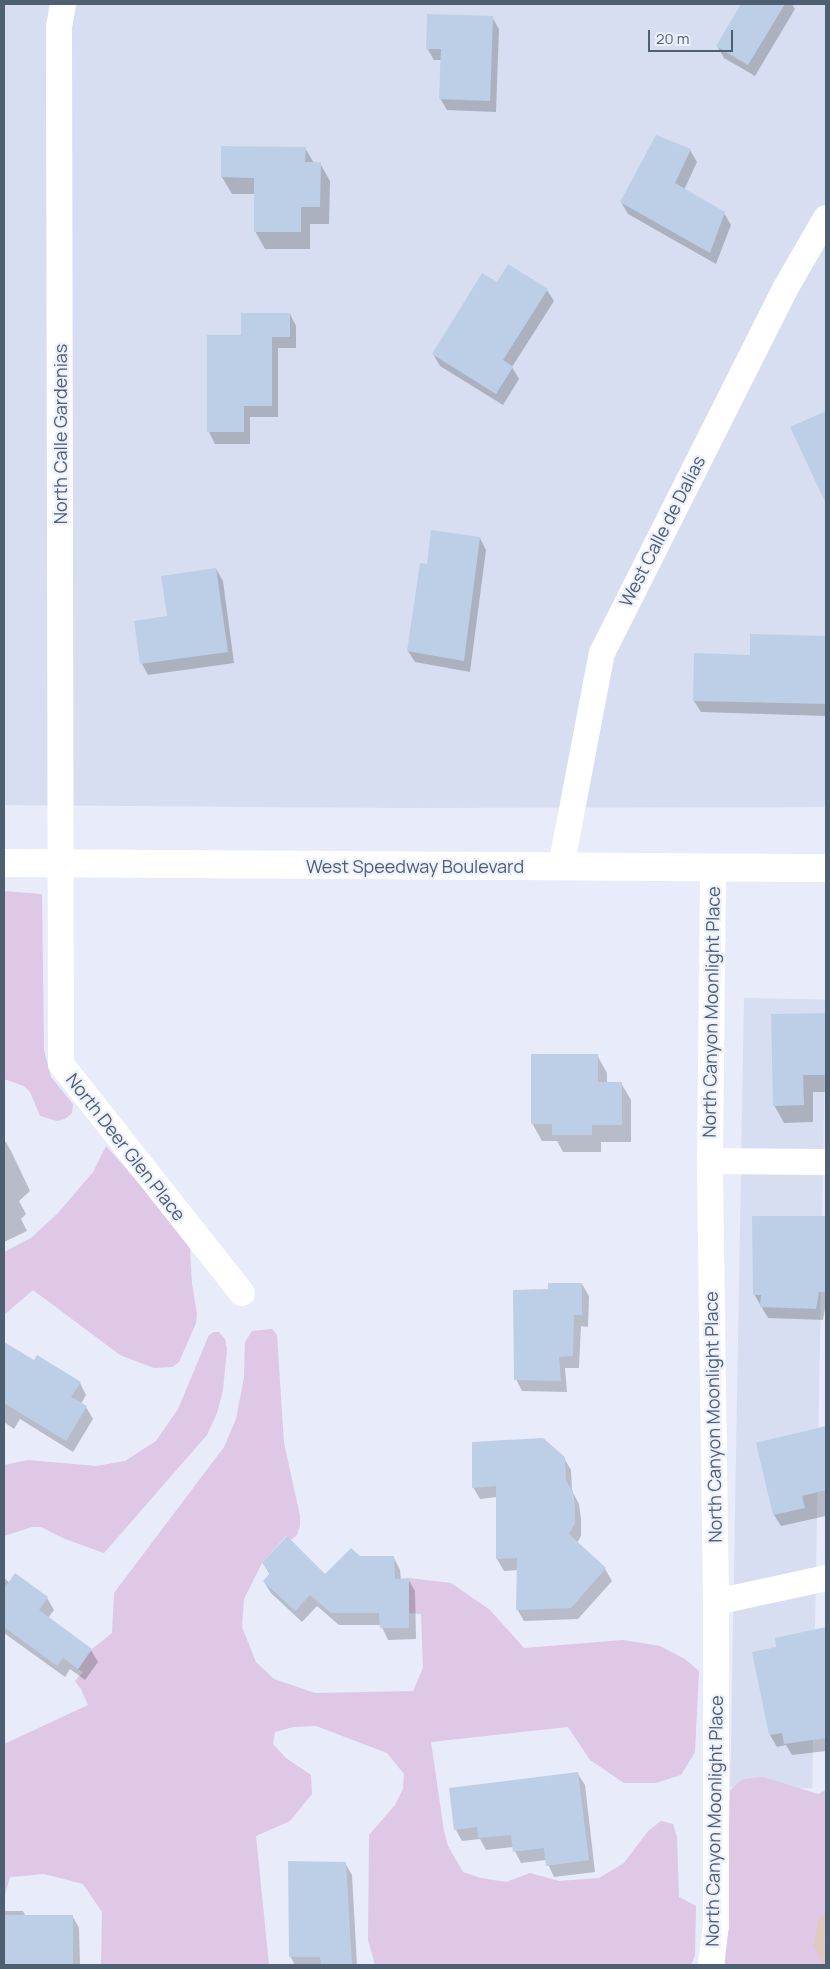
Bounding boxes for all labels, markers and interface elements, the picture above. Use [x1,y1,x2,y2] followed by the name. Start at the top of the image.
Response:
[650,20,735,52] scale bar
[656,28,689,49] text: 20 m
[49,344,71,524] street label: North Calle Gardenias
[615,452,709,610] street label: West Calle de Dalias
[306,855,524,877] street label: West Speedway Boulevard
[698,886,724,1138] street label: North Canyon Moonlight Place
[62,1069,190,1225] street label: North Deer Glen Place
[700,1291,726,1543] street label: North Canyon Moonlight Place
[701,1695,727,1947] street label: North Canyon Moonlight Place

